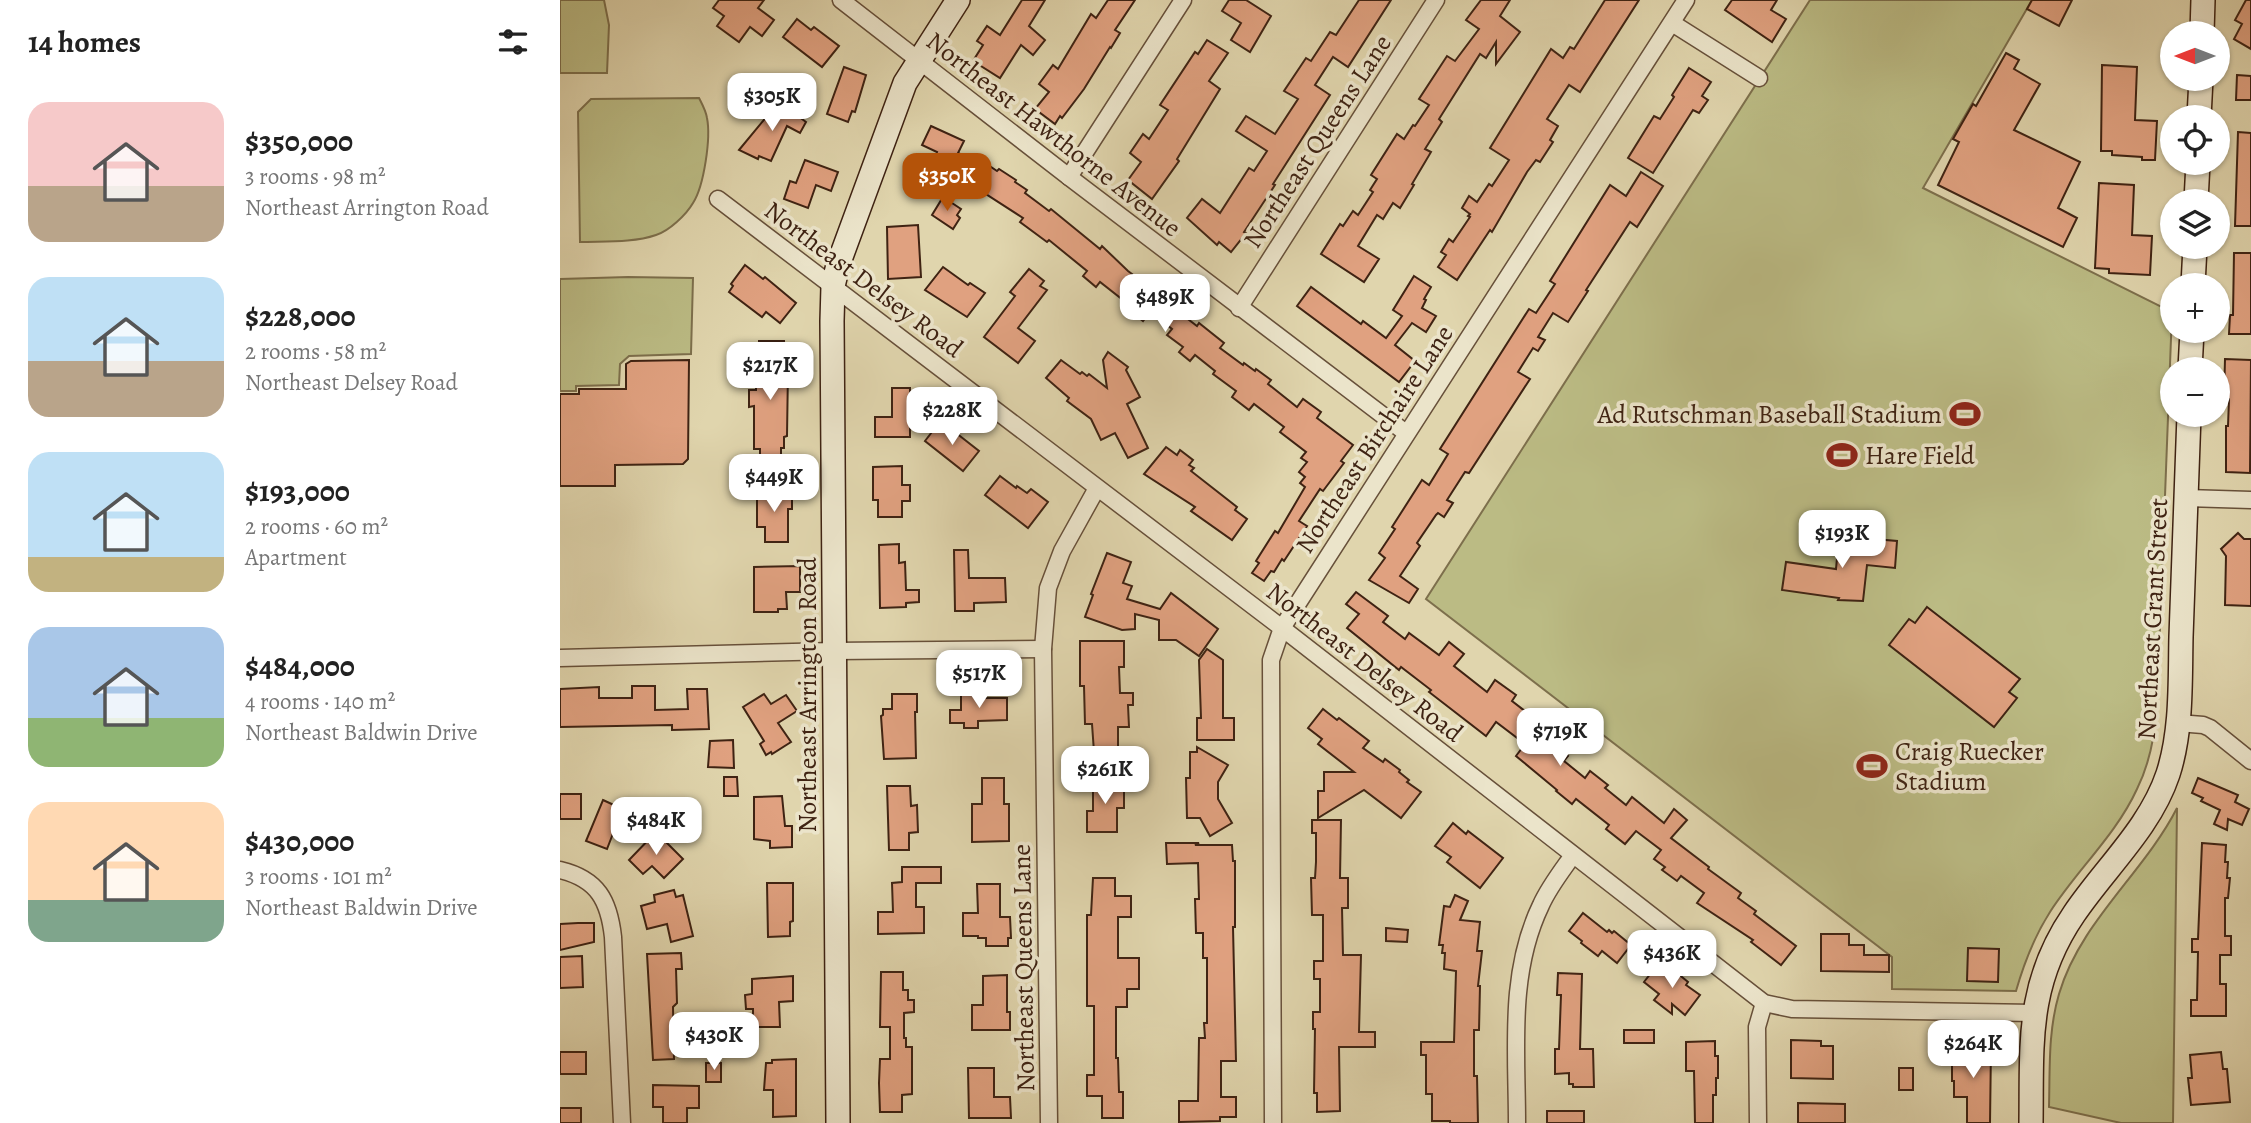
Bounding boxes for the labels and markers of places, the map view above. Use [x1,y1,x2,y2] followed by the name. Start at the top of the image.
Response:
[723,74,821,133] pin: $305K
[898,154,996,213] pin: $350K
[1116,274,1214,334] pin: $489K
[721,342,819,402] pin: $217K
[903,388,1001,447] pin: $228K
[1596,397,1942,432] place label: Ad Rutschman Baseball Stadium
[1948,397,1982,431] sports icon: Ad Rutschman Baseball Stadium
[1825,438,1859,472] sports icon: Hare Field
[1865,438,1975,473] place label: Hare Field
[725,454,823,514] pin: $449K
[1793,510,1891,570] pin: $193K
[930,650,1028,710] pin: $517K
[1511,708,1609,768] pin: $719K
[1895,734,2044,799] place label: Craig Ruecker Stadium
[1056,746,1154,806] pin: $261K
[1855,749,1889,783] sports icon: Craig Ruecker Stadium
[607,798,705,857] pin: $484K
[1623,930,1721,990] pin: $436K
[665,1012,763,1072] pin: $430K
[1924,1020,2022,1080] pin: $264K

